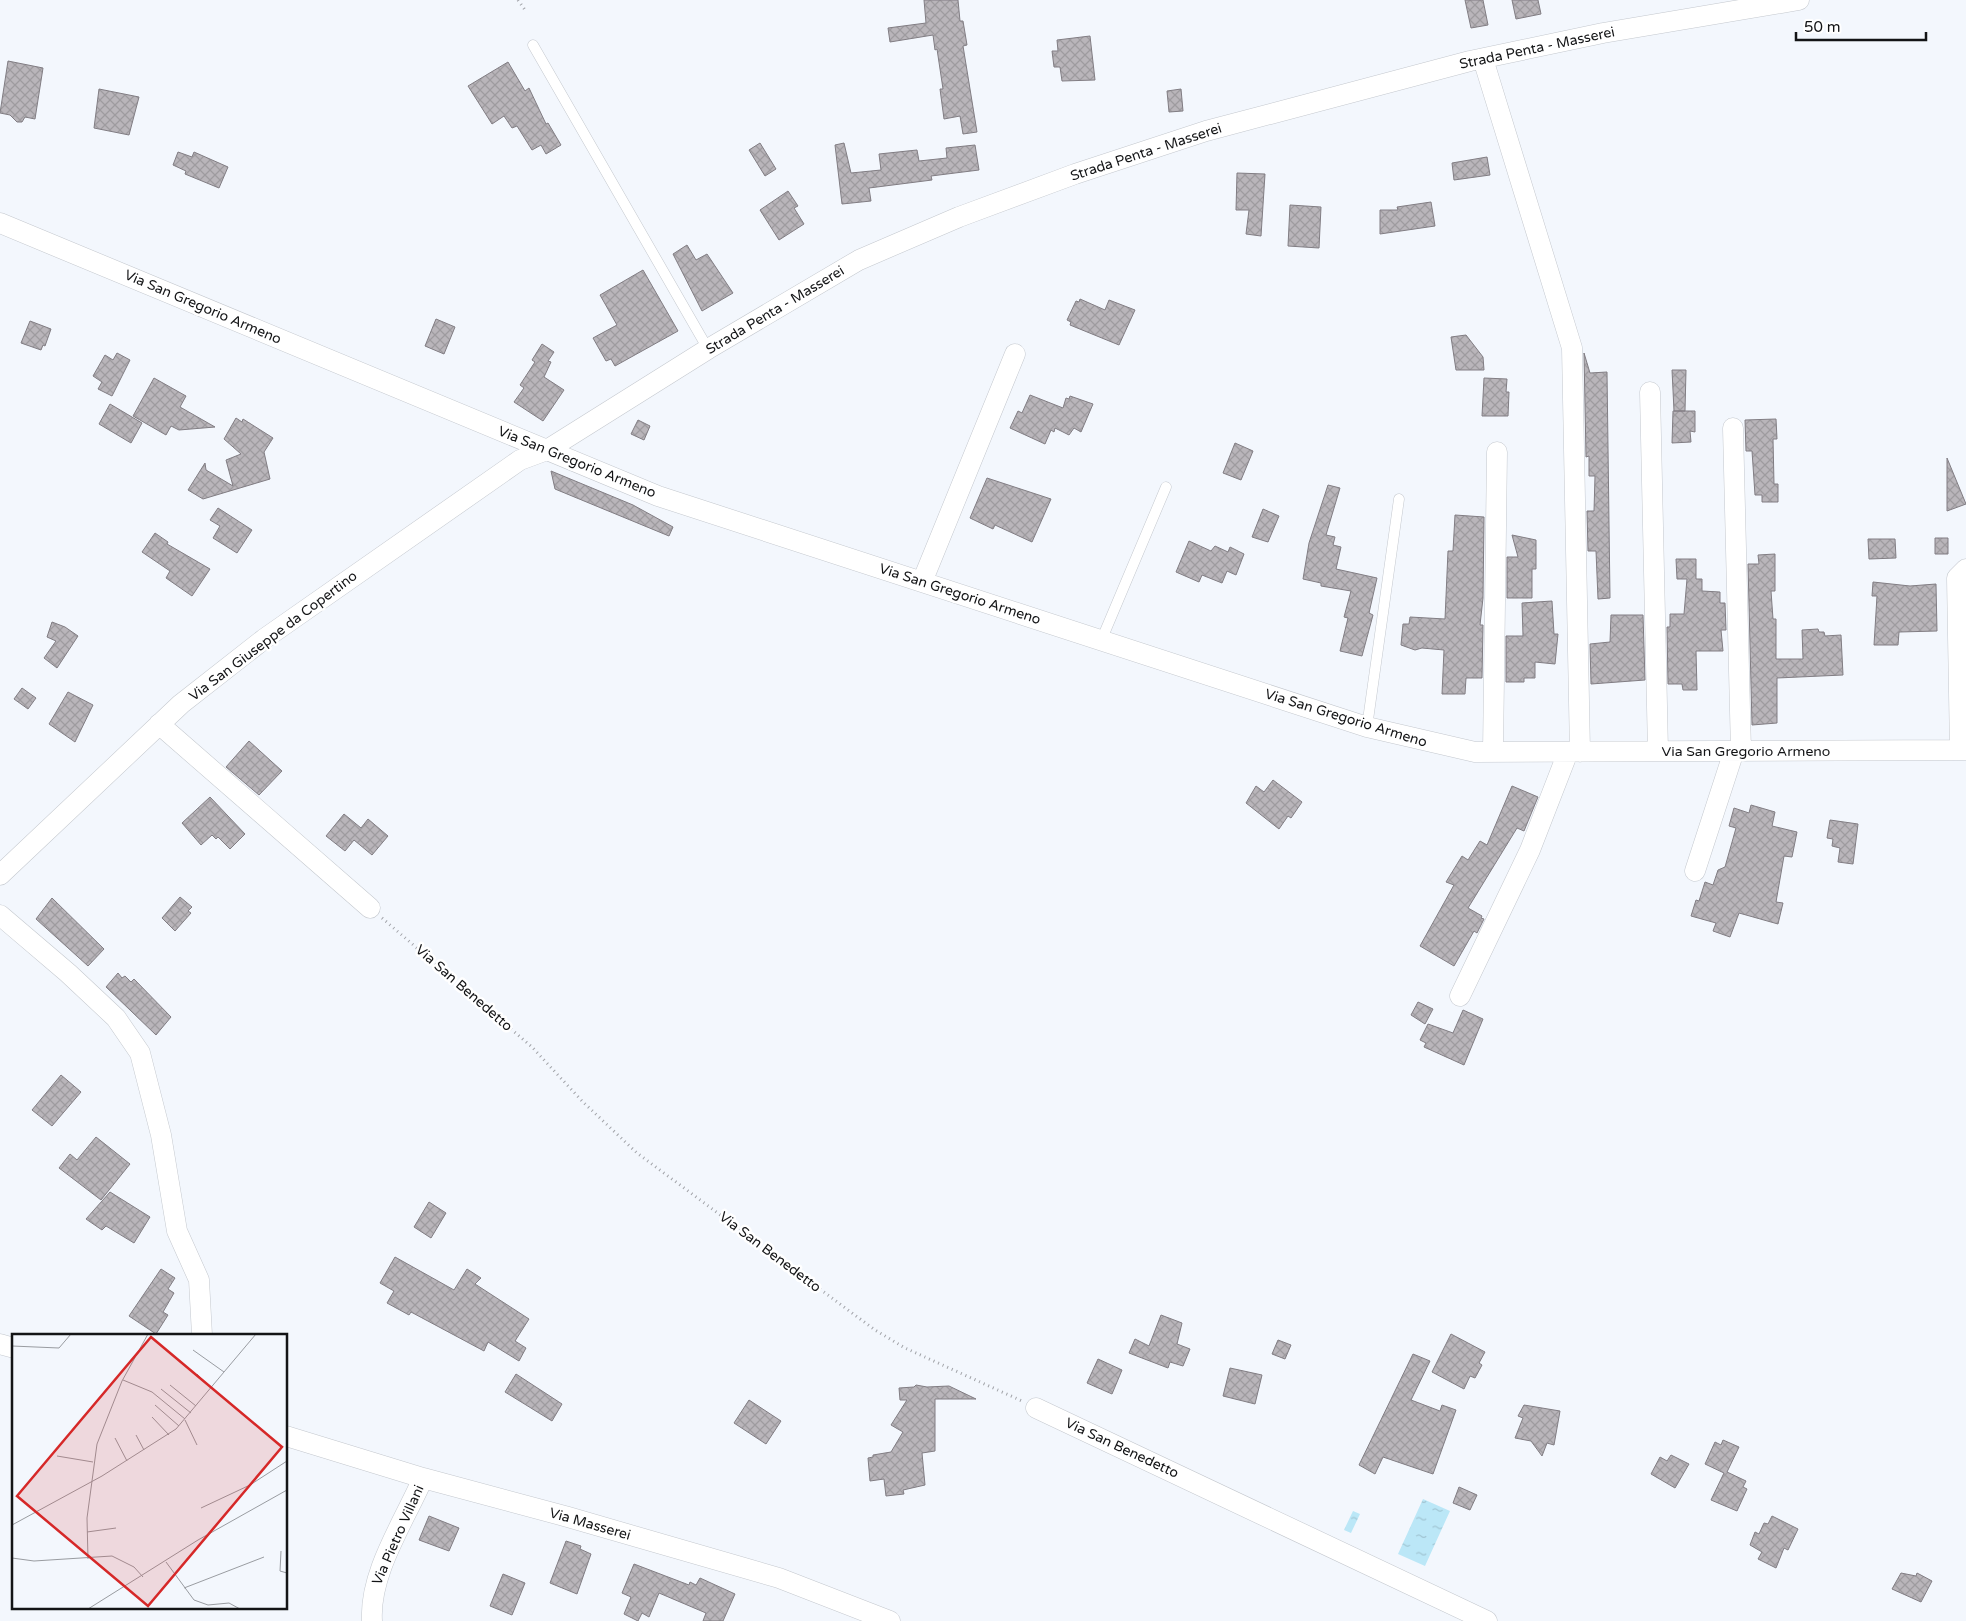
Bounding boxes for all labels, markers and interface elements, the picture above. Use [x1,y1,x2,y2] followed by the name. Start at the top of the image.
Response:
[1796,10,1926,42] scale bar
[1804,18,1841,36] text: 50 m
[1458,23,1616,73] street label: Strada Penta - Masserei
[1068,119,1224,185] street label: Strada Penta - Masserei
[703,262,847,358] street label: Strada Penta - Masserei
[122,266,284,348] street label: Via San Gregorio Armeno
[496,423,658,501] street label: Via San Gregorio Armeno
[877,560,1043,628] street label: Via San Gregorio Armeno
[186,567,360,705] street label: Via San Giuseppe da Copertino
[1263,685,1429,751] street label: Via San Gregorio Armeno
[1662,743,1830,760] street label: Via San Gregorio Armeno
[412,941,516,1035] street label: Via San Benedetto
[716,1208,824,1296] street label: Via San Benedetto
[12,1334,288,1608] inset map
[1063,1414,1181,1482] street label: Via San Benedetto
[368,1482,428,1588] street label: Via Pietro Villani
[547,1504,633,1544] street label: Via Masserei

